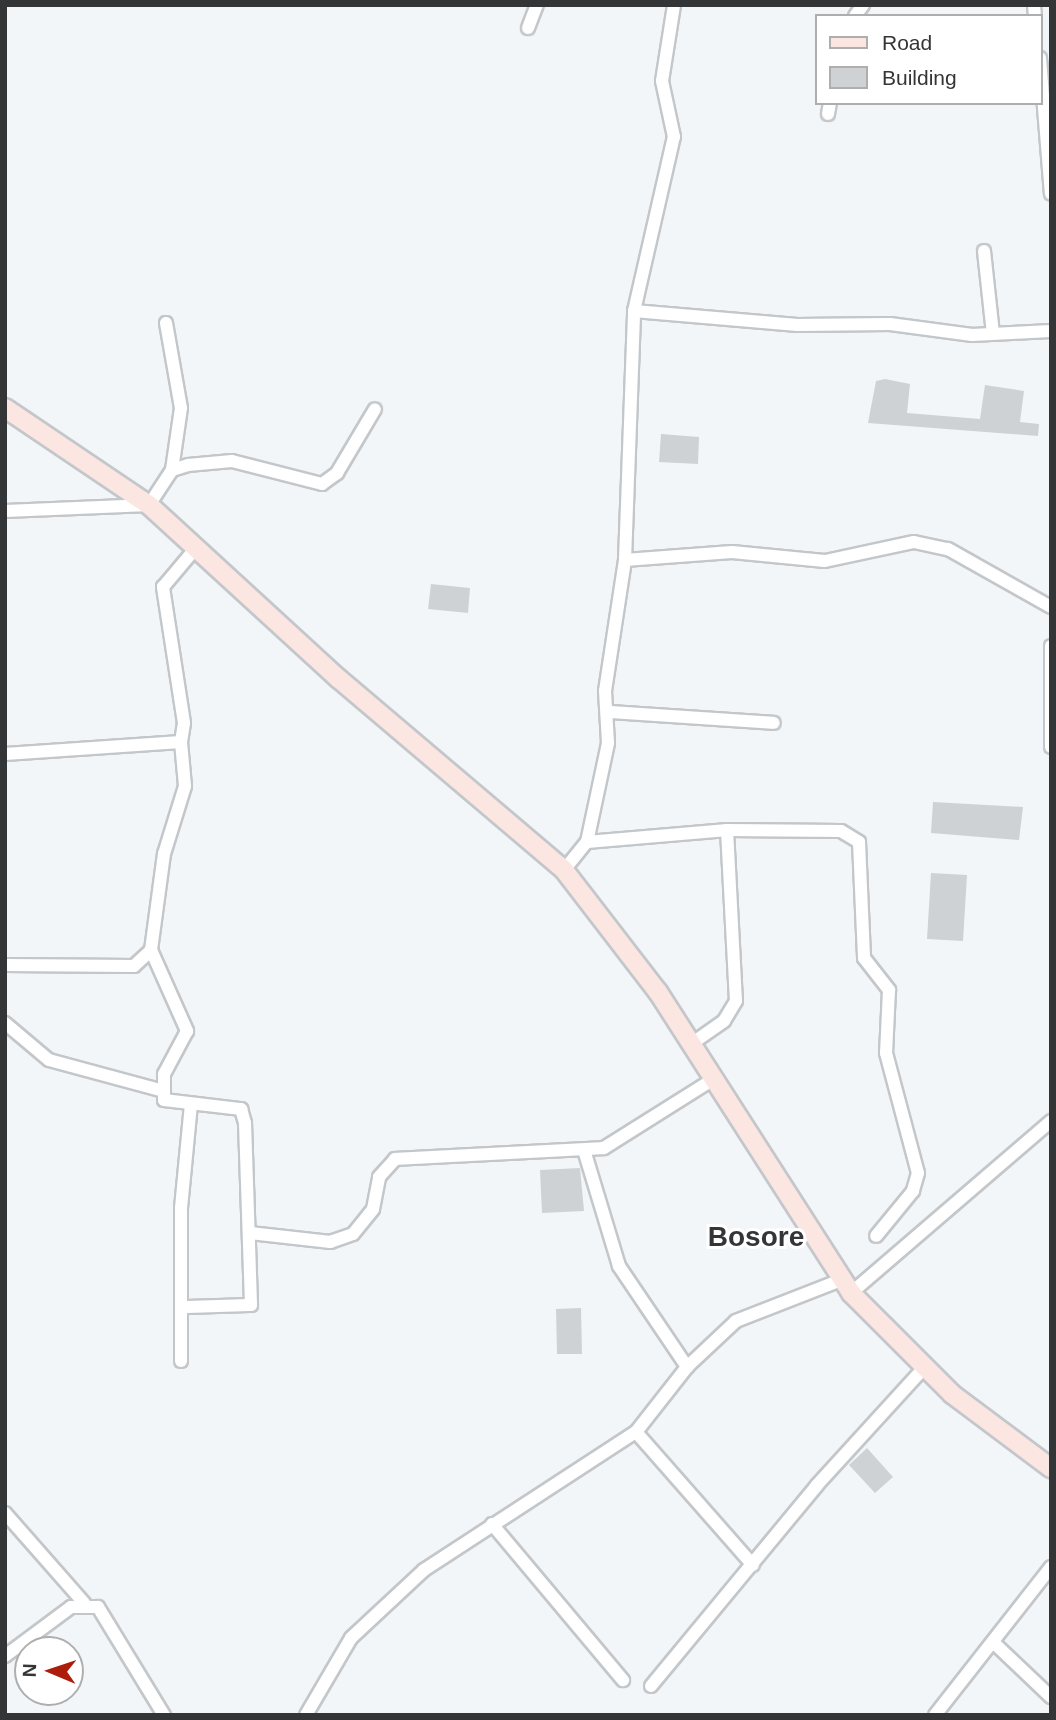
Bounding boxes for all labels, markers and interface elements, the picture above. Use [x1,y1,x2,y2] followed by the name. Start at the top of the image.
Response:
[814,14,1042,105] legend
[882,31,932,54] text: Road
[882,66,957,89] text: Building
[708,1220,804,1254] district label: Bosore
[14,1636,84,1706] north arrow
[19,1663,40,1678] text: N

